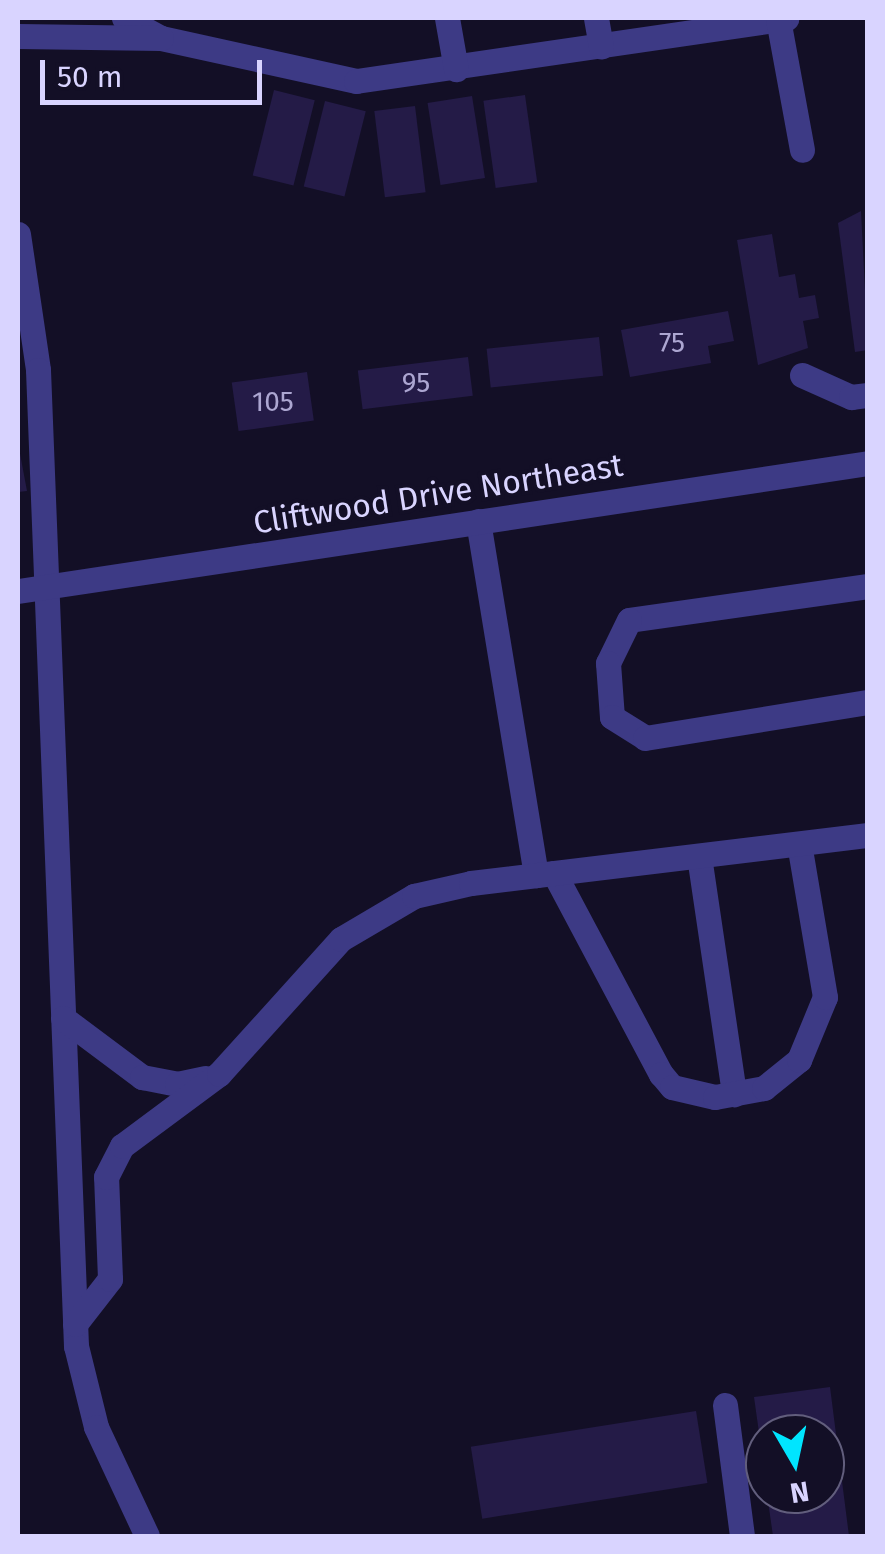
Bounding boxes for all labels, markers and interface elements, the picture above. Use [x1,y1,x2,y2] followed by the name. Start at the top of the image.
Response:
[45,40,268,102] scale bar
[57,59,122,95] text: 50 m
[659,326,685,360] house number: 75
[402,366,430,400] house number: 95
[252,385,294,419] house number: 105
[250,446,626,542] street label: Cliftwood Drive Northeast
[745,1414,845,1514] north arrow
[788,1474,811,1510] text: N

